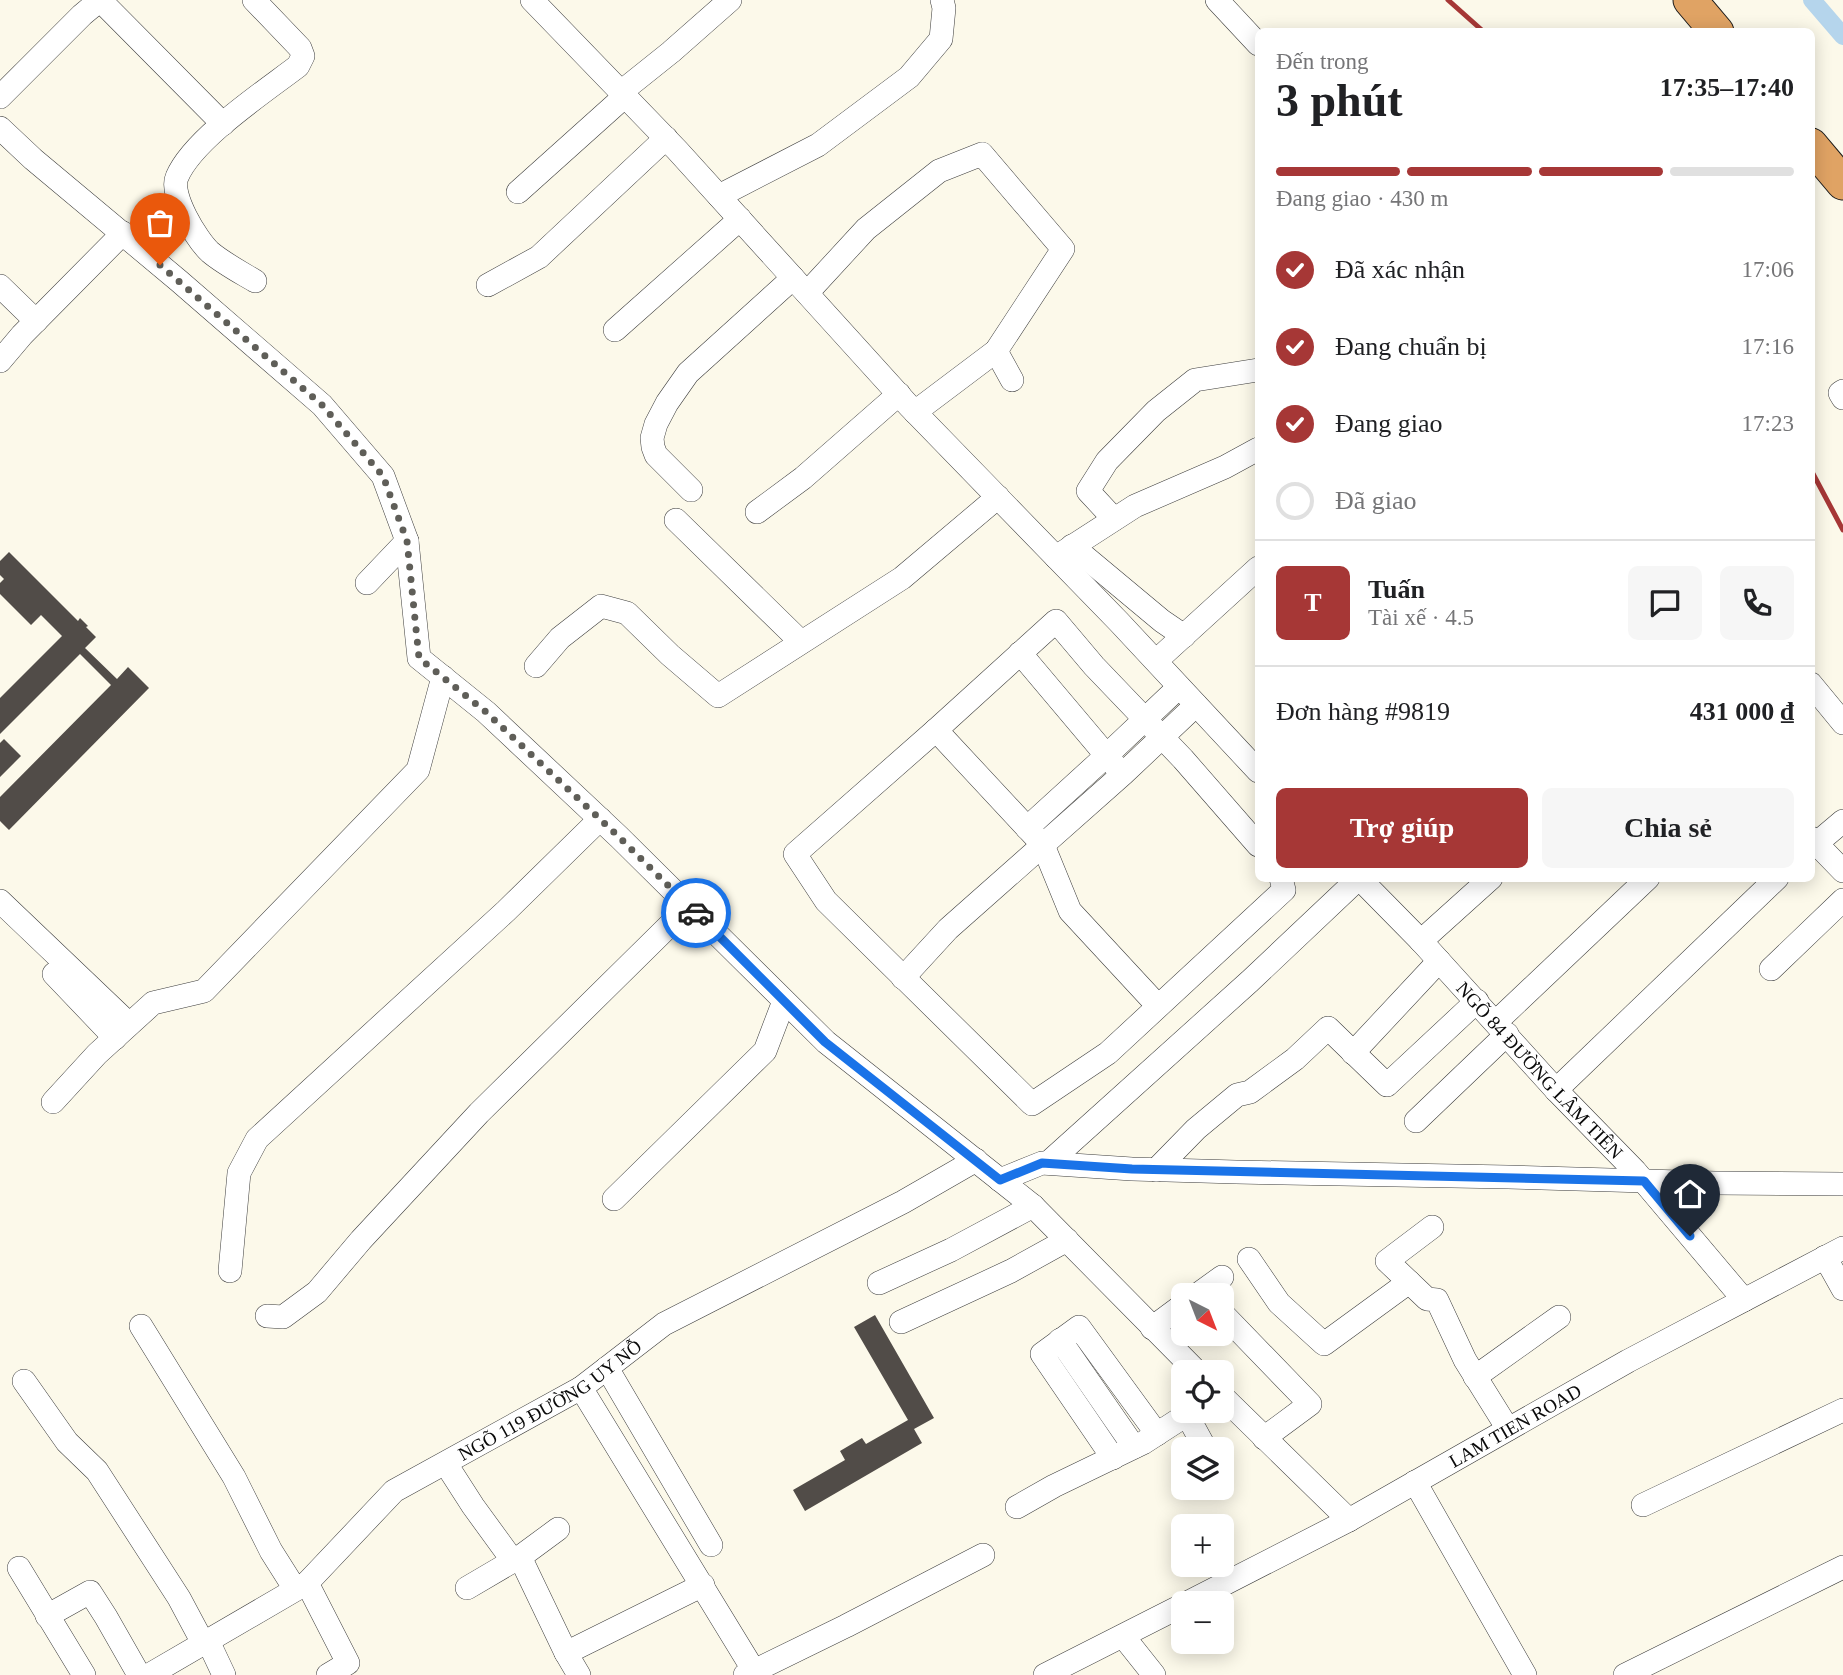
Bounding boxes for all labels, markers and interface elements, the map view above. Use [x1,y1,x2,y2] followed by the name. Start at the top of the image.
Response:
[1276,49,1369,74] text: Đến trong
[1660,73,1794,102] text: 17:35–17:40
[1276,75,1403,126] text: 3 phút
[1276,186,1448,211] text: Đang giao · 430 m
[130,193,190,265] pin
[141,204,179,242] icon: bag
[1276,251,1314,289] icon: check
[1335,255,1465,284] text: Đã xác nhận
[1742,257,1794,282] text: 17:06
[1276,328,1314,366] icon: check
[1335,332,1487,361] text: Đang chuẩn bị
[1742,334,1794,359] text: 17:16
[1276,405,1314,443] icon: check
[1335,409,1443,438] text: Đang giao
[1742,411,1794,436] text: 17:23
[1335,486,1417,515] text: Đã giao
[1628,566,1702,640] button: chat
[1720,566,1794,640] button: phone
[1368,575,1425,604] text: Tuấn
[1304,588,1322,617] text: T
[1368,605,1474,630] text: Tài xế · 4.5
[1276,697,1450,726] text: Đơn hàng #9819
[1690,697,1794,726] text: 431 000 ₫
[1276,788,1528,868] button: Trợ giúp
[1542,788,1794,868] button: Chia sẻ
[661,878,731,948] courier
[677,894,715,932] icon: car
[1452,978,1627,1163] street label: NGÕ 84 ĐƯỜNG LÂM TIÊN
[1660,1164,1720,1236] pin
[1671,1175,1709,1213] icon: home
[1171,1283,1234,1346] north arrow
[1171,1283,1234,1654] map controls
[455,1335,646,1465] street label: NGÕ 119 ĐƯỜNG UY NỖ
[1171,1360,1234,1423] button: locate
[1445,1380,1585,1472] street label: LAM TIEN ROAD
[1171,1437,1234,1500] button: layers
[1171,1514,1234,1577] button: +
[1171,1591,1234,1654] button: −

